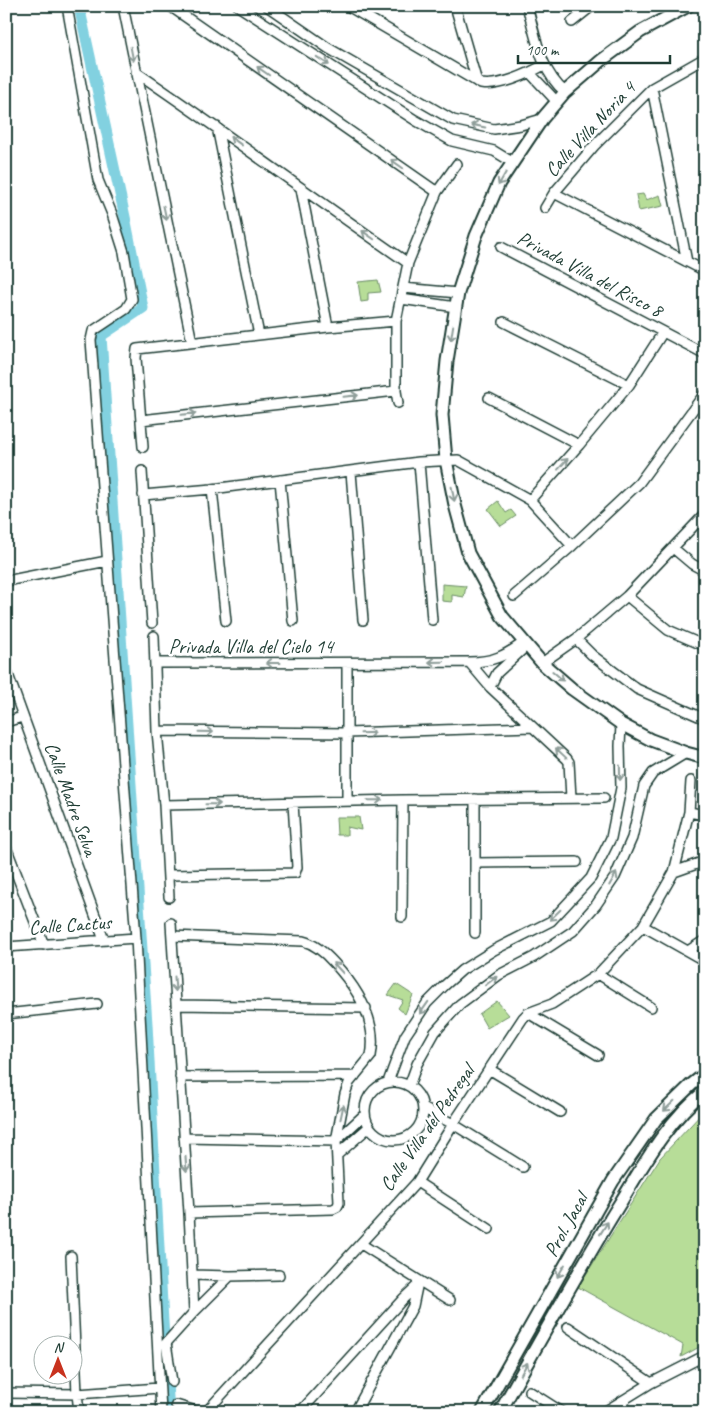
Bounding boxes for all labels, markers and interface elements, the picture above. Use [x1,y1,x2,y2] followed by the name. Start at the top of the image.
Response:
[518,32,671,64] scale bar
[526,41,560,60] text: 100 m
[128,46,138,62] one-way arrow
[316,56,330,67] one-way arrow
[256,66,270,76] one-way arrow
[539,74,642,182] street label: Calle Villa Noria 4
[470,120,486,130] one-way arrow
[229,136,243,146] one-way arrow
[390,159,404,169] one-way arrow
[496,172,506,186] one-way arrow
[161,205,170,221] one-way arrow
[513,225,669,324] street label: Privada Villa del Risco 8
[361,230,375,240] one-way arrow
[446,324,456,340] one-way arrow
[343,391,359,401] one-way arrow
[181,409,197,419] one-way arrow
[557,457,568,470] one-way arrow
[448,485,458,501] one-way arrow
[169,634,335,659] street label: Privada Villa del Cielo 14
[428,657,444,666] one-way arrow
[265,658,282,668] one-way arrow
[551,670,564,681] one-way arrow
[198,727,214,737] one-way arrow
[360,728,376,737] one-way arrow
[39,739,104,861] street label: Calle Madre Selva
[554,747,567,759] one-way arrow
[615,764,625,781] one-way arrow
[367,795,383,805] one-way arrow
[204,799,221,809] one-way arrow
[609,872,619,886] one-way arrow
[549,909,561,922] one-way arrow
[28,910,114,940] street label: Calle Cactus
[332,961,344,974] one-way arrow
[171,976,180,992] one-way arrow
[484,976,498,986] one-way arrow
[419,1001,429,1015] one-way arrow
[374,1057,482,1196] street label: Calle Villa del Pedregal
[662,1100,675,1112] one-way arrow
[338,1104,347,1120] one-way arrow
[181,1156,190,1172] one-way arrow
[538,1186,595,1261] street label: Prol. Jacal
[599,1221,610,1235] one-way arrow
[556,1264,566,1278] one-way arrow
[32,1336,82,1386] north arrow
[54,1339,65,1356] text: N
[519,1362,529,1377] one-way arrow

